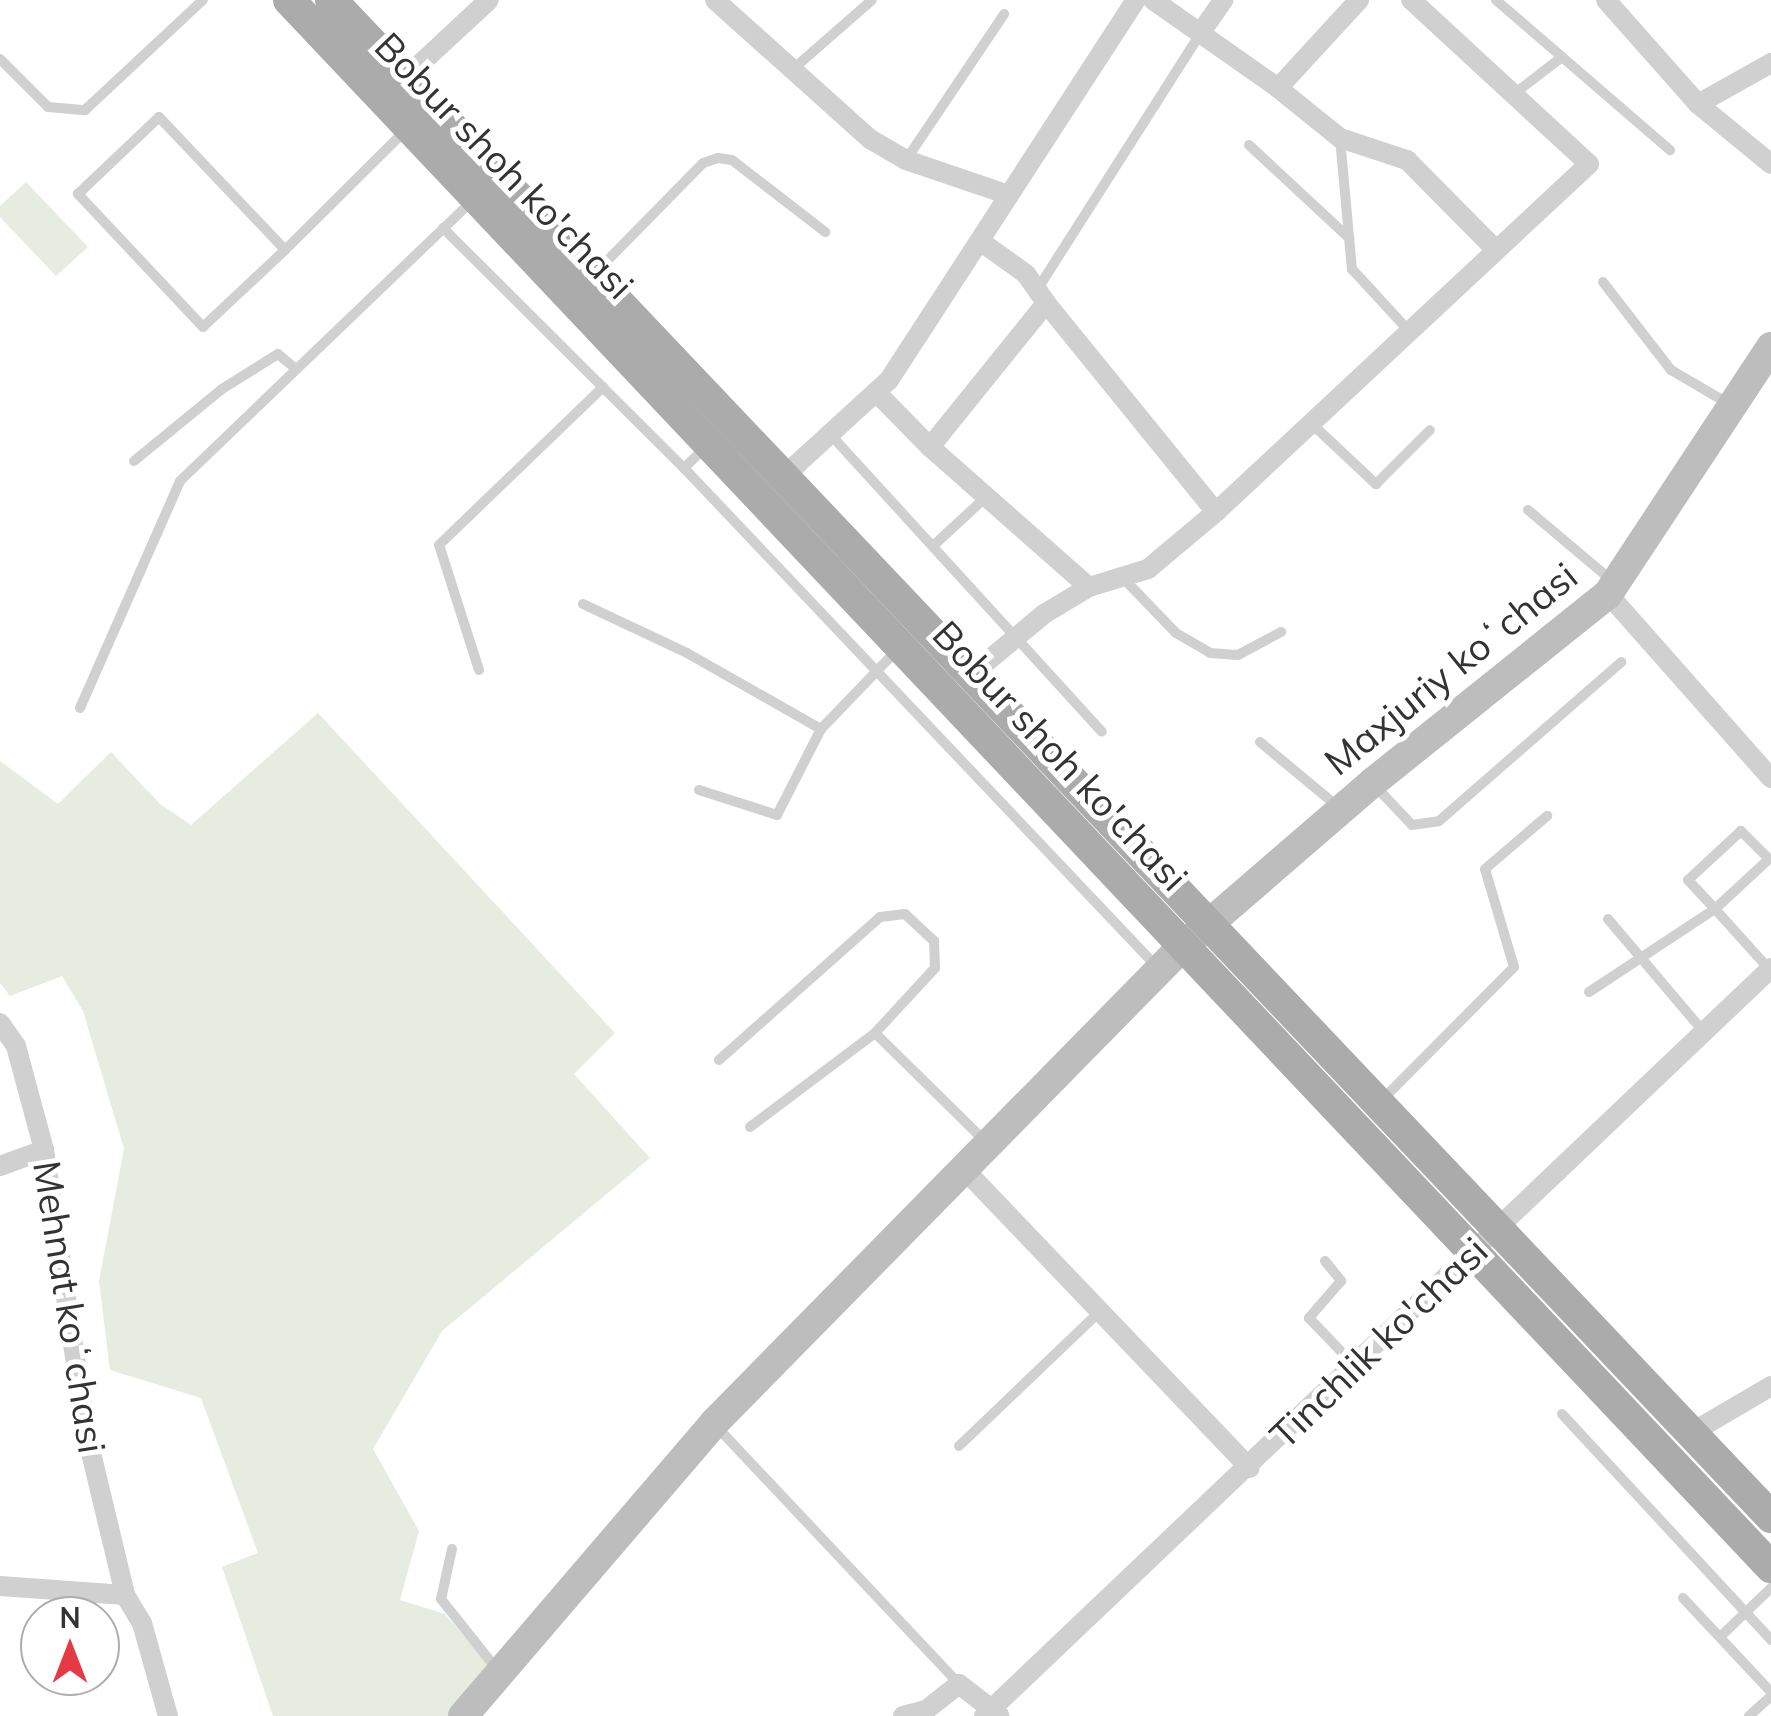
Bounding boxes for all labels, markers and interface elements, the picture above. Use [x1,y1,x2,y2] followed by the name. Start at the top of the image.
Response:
[365,24,643,308] street label: Bobur shoh ko'chasi
[1316,553,1586,785] street label: Maxjuriy koʻchasi
[923,612,1197,900] street label: Bobur shoh ko'chasi
[23,1158,115,1456] street label: Mehnat koʻchasi
[1261,1228,1497,1458] street label: Tinchlik ko'chasi
[20,1596,120,1696] north arrow
[59,1600,81,1635] text: N

